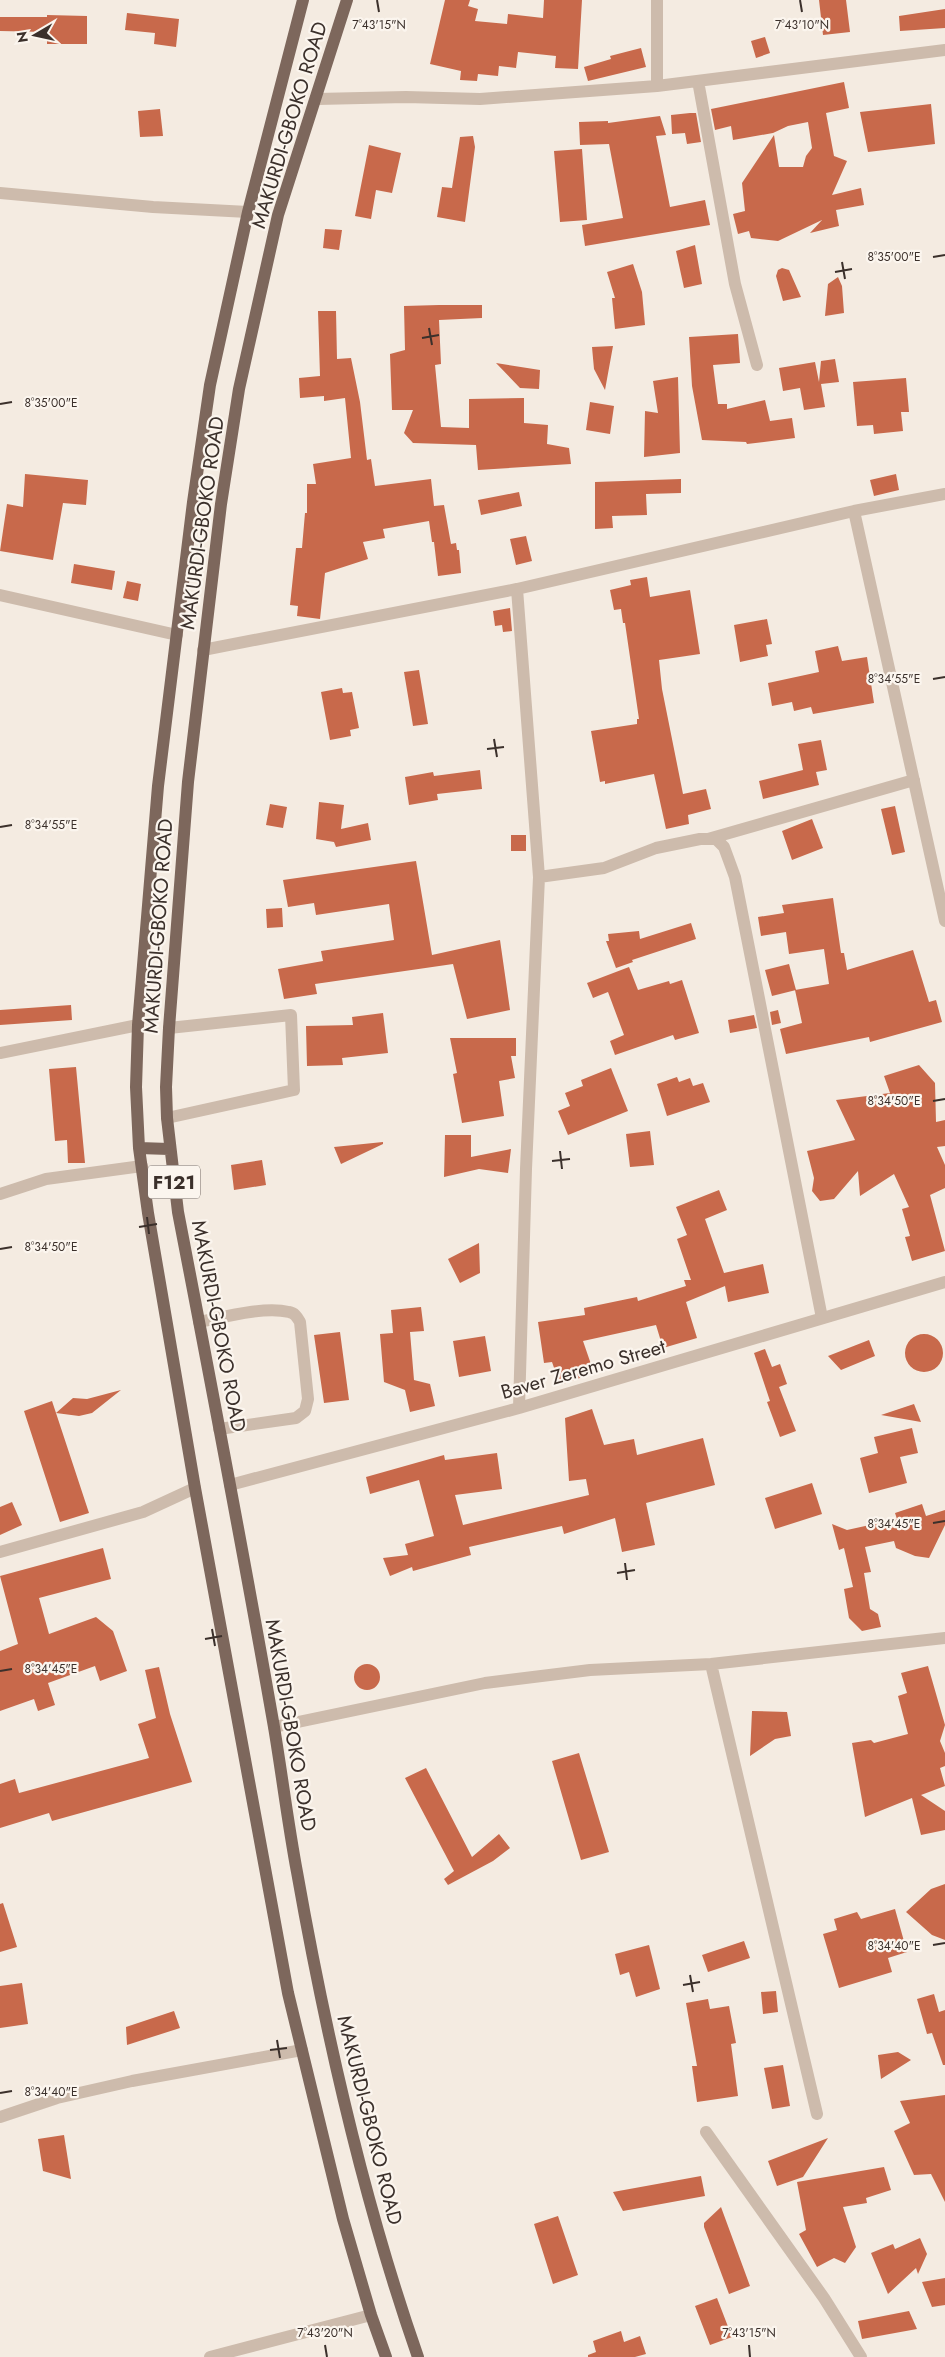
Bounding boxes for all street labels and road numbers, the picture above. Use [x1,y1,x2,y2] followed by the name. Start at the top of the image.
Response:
[244,18,335,232] street label: MAKURDI-GBOKO ROAD
[173,415,232,631] street label: MAKURDI-GBOKO ROAD
[137,818,180,1034] street label: MAKURDI-GBOKO ROAD
[148,1166,200,1198] road number: F121
[184,1218,253,1434] street label: MAKURDI-GBOKO ROAD
[497,1332,669,1407] street label: Baver Zeremo Street
[258,1617,323,1833] street label: MAKURDI-GBOKO ROAD
[329,2012,410,2228] street label: MAKURDI-GBOKO ROAD

